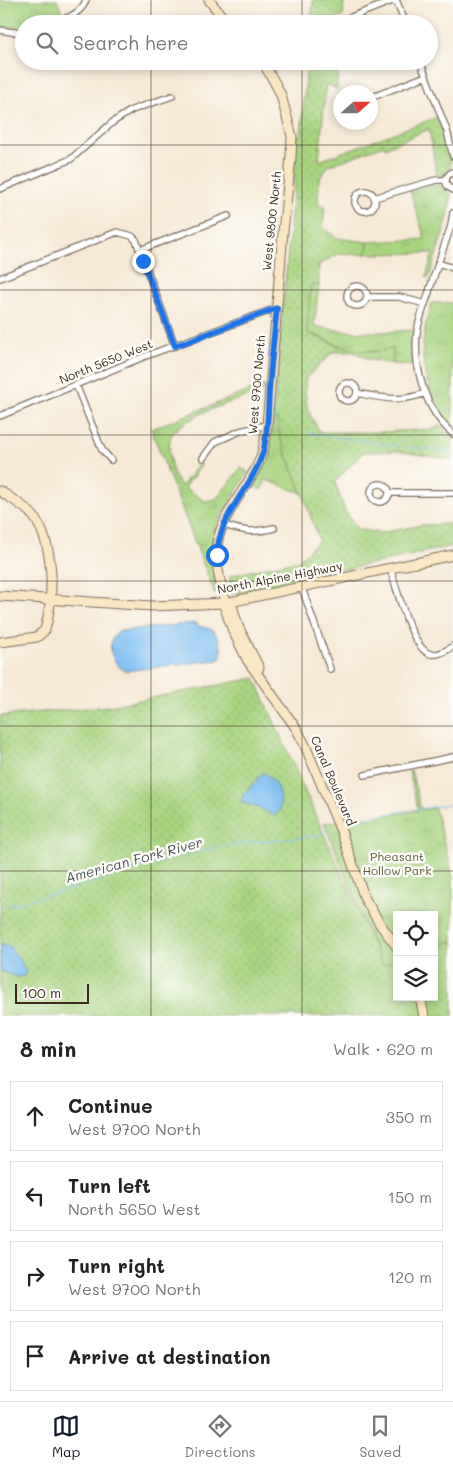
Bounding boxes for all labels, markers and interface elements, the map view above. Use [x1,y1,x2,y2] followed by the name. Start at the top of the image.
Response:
[15,15,438,70] search box
[33,29,61,57] icon: search
[73,30,189,55] text: Search here
[333,85,378,130] north arrow
[258,170,284,271] street label: West 9800 North
[132,250,155,273] route end
[244,334,268,435] street label: West 9700 North
[57,335,155,387] street label: North 5650 West
[206,544,229,567] route start
[216,557,344,597] street label: North Alpine Highway
[308,733,360,828] street label: Canal Boulevard
[63,832,205,887] water label: American Fork River
[362,848,432,878] park label: Pheasant Hollow Park
[393,911,438,1001] map controls
[393,911,438,956] button: locate
[393,956,438,1001] button: layers
[15,981,89,1004] scale bar
[22,983,61,1002] text: 100 m
[20,1035,76,1062] text: 8 min
[333,1038,433,1059] text: Walk · 620 m
[68,1093,153,1118] text: Continue
[21,1102,49,1130] icon: ahead
[386,1106,432,1127] text: 350 m
[68,1118,201,1139] text: West 9700 North
[68,1173,151,1198] text: Turn left
[21,1182,49,1210] icon: left
[388,1186,432,1207] text: 150 m
[68,1198,201,1219] text: North 5650 West
[68,1253,165,1278] text: Turn right
[21,1262,49,1290] icon: right
[388,1266,432,1287] text: 120 m
[68,1278,201,1299] text: West 9700 North
[21,1342,49,1370] icon: arrive
[68,1344,271,1369] text: Arrive at destination
[52,1412,80,1461] tab: Map
[184,1412,256,1461] tab: Directions
[359,1412,401,1461] tab: Saved

